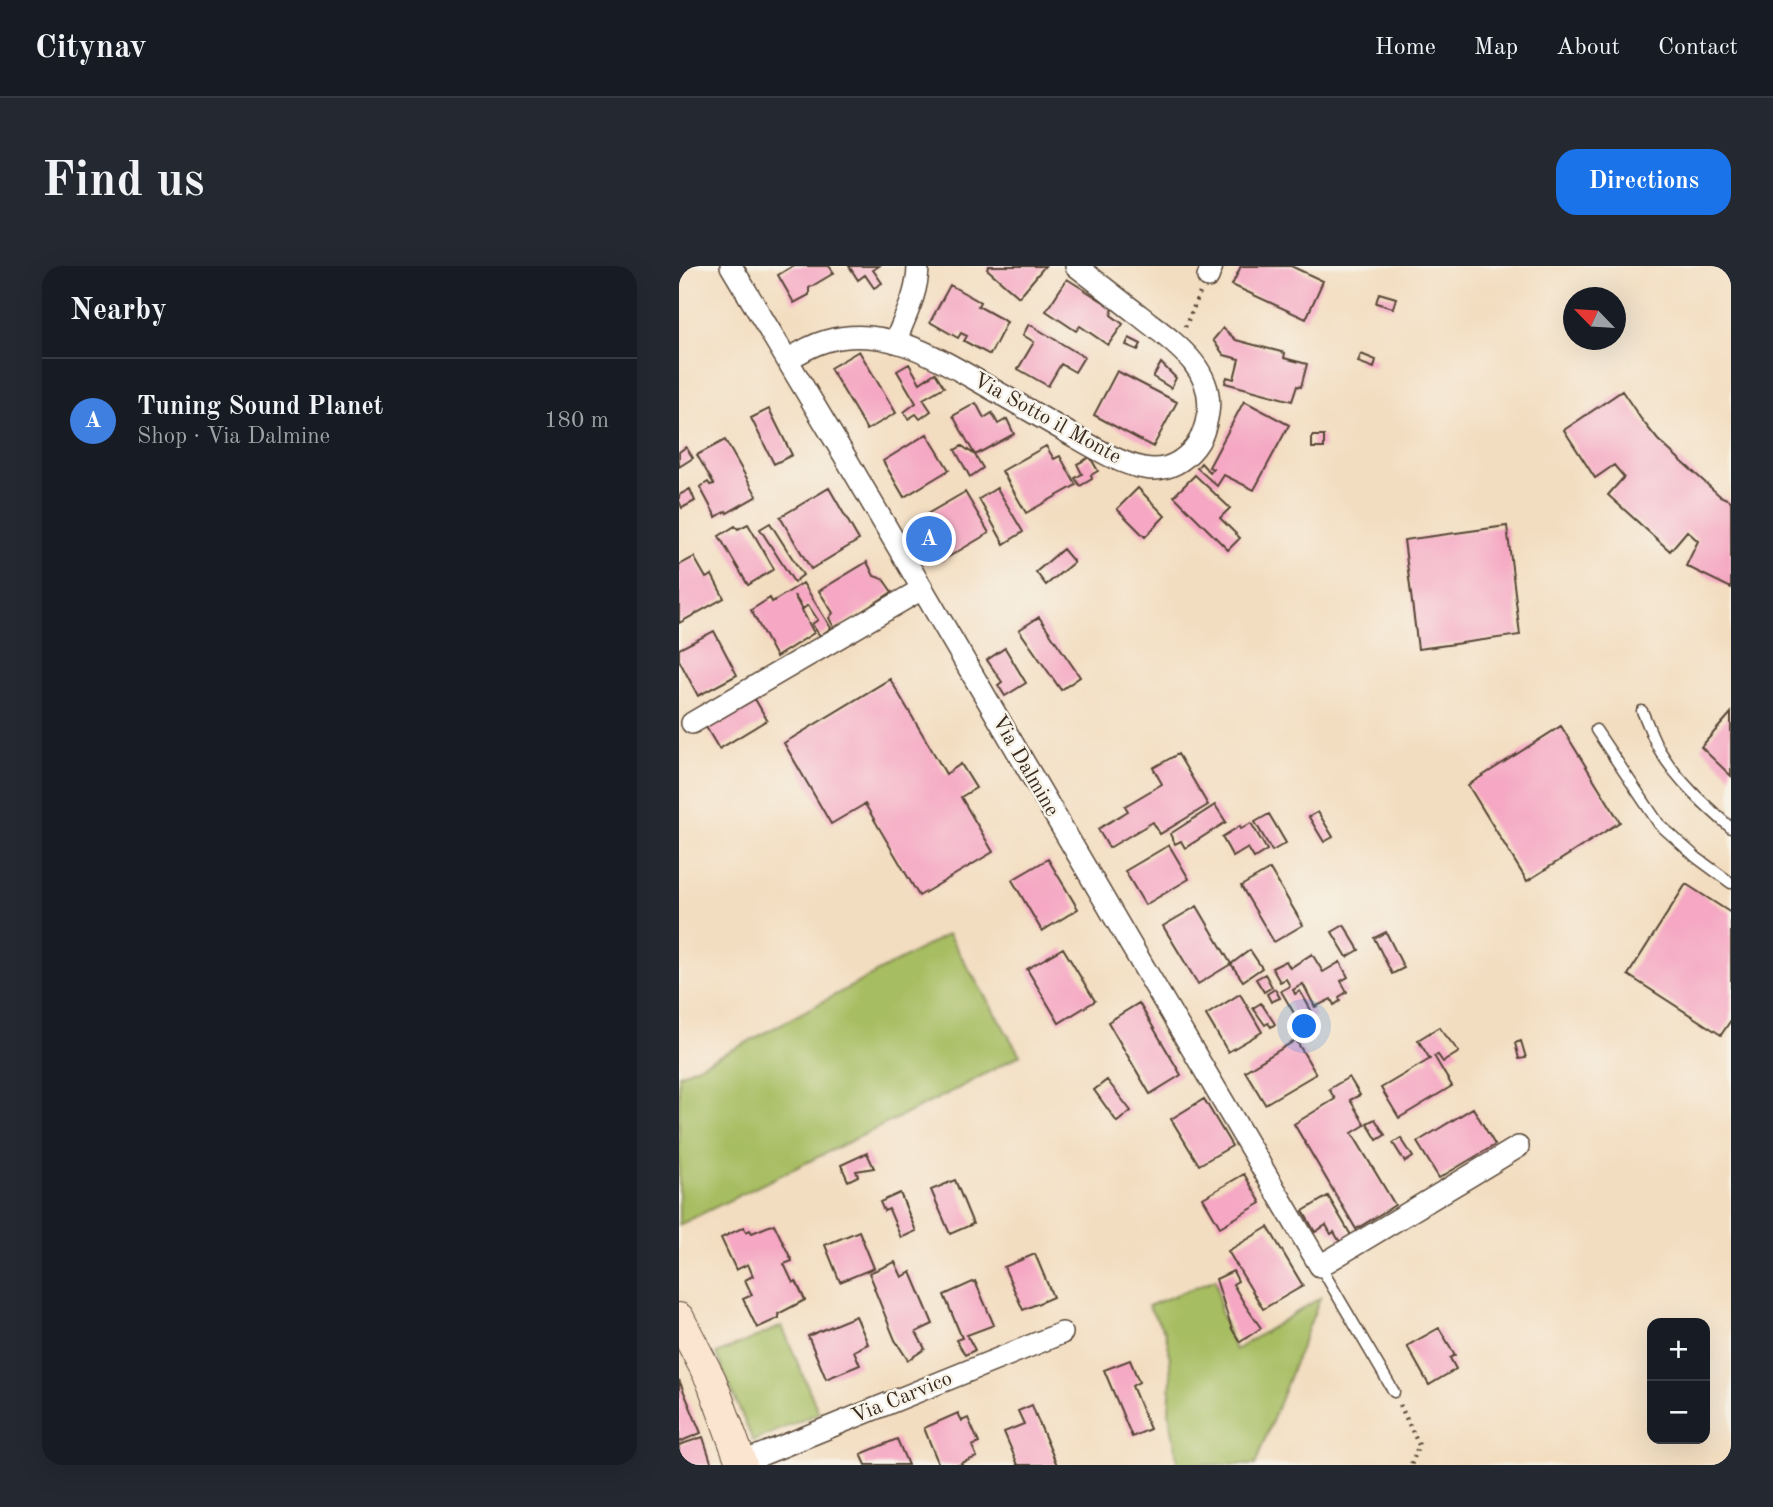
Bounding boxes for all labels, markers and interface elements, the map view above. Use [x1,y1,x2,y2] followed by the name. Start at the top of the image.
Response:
[35,32,147,65] text: Citynav
[1375,36,1436,60] text: Home
[1474,36,1518,60] text: Map
[1556,36,1620,60] text: About
[1658,36,1738,60] text: Contact
[1556,149,1731,215] button: Directions
[42,158,205,207] text: Find us
[1563,287,1626,350] north arrow
[70,296,167,326] text: Nearby
[970,370,1124,468] street label: Via Sotto il Monte
[137,394,383,420] text: Tuning Sound Planet
[84,409,102,432] text: A
[544,409,609,432] text: 180 m
[137,425,330,448] text: Shop · Via Dalmine
[906,513,952,565] pin: A
[988,712,1062,820] street label: Via Dalmine
[1287,1009,1321,1043] your location
[1647,1318,1710,1444] map controls
[1647,1318,1710,1381] button: +
[849,1368,955,1428] street label: Via Carvico
[1647,1381,1710,1444] button: −

